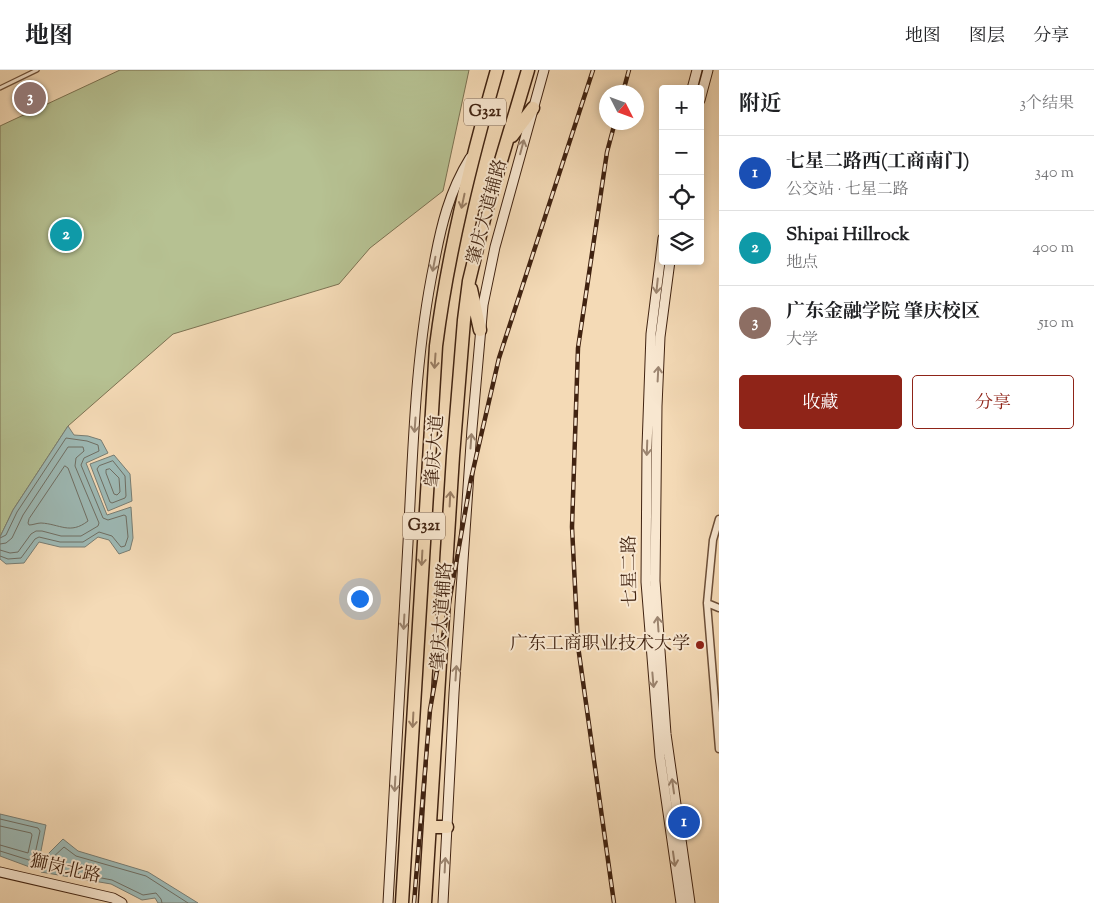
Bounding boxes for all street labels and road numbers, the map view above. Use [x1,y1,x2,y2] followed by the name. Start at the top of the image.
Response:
[464,98,506,126] road number: G321
[461,156,515,268] street label: 肇庆大道辅路
[421,414,451,488] street label: 肇庆大道
[403,512,445,540] road number: G321
[617,535,645,607] street label: 七星二路
[426,561,460,671] street label: 肇庆大道辅路
[27,849,103,891] street label: 獅岗北路

